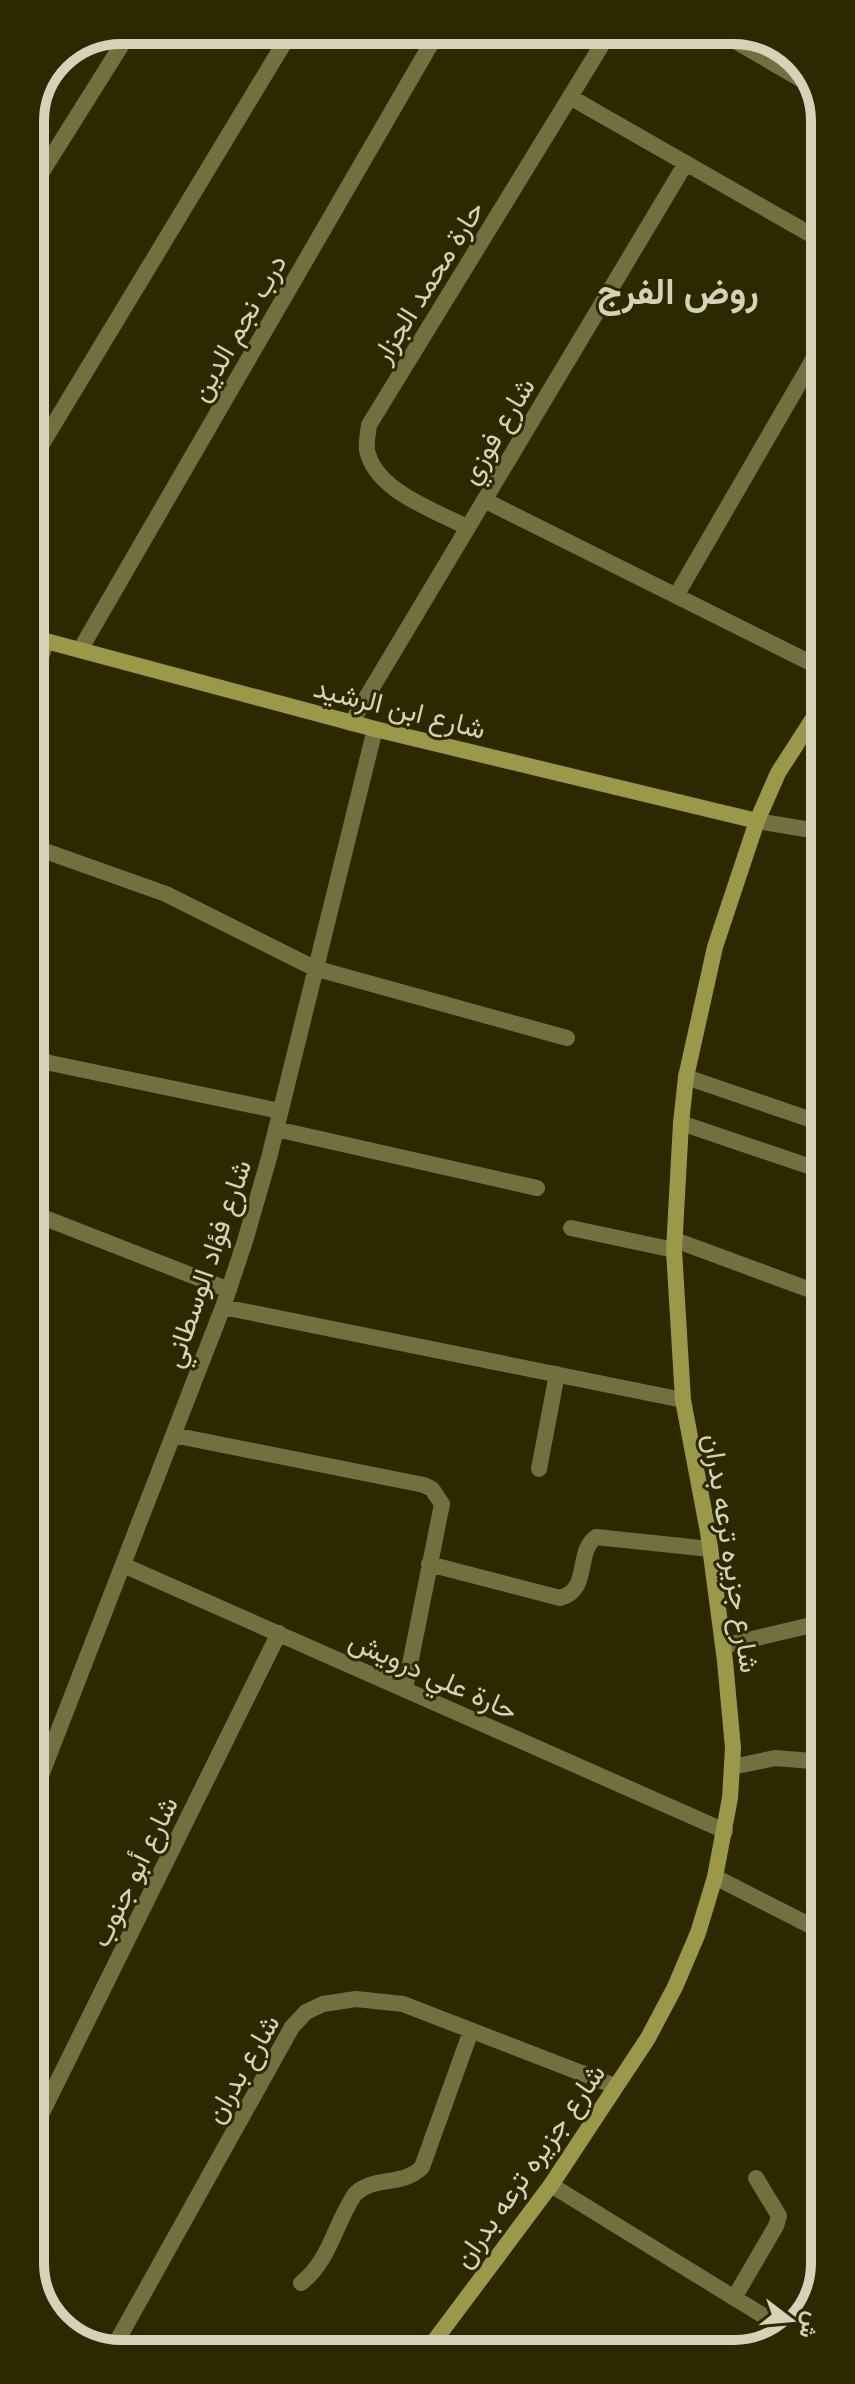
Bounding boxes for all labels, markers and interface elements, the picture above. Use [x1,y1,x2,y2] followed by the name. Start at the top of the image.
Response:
[361,193,492,370] street label: حارة محمد الجزار
[180,246,295,408] street label: درب نجم الدين
[597,266,759,316] district label: روض الفرج
[449,370,547,493] street label: شارع فوزي
[310,667,490,748] street label: شارع ابن الرشيد
[153,1154,264,1374] street label: شارع فؤاد الوسطاني
[694,1431,771,1675] street label: شارع جزيره ترعه بدران
[342,1620,524,1733] street label: حارة علي درويش
[80,1789,187,1953] street label: شارع أبو جنوب
[195,2007,288,2130] street label: شارع بدران
[443,2055,614,2275] street label: شارع جزيره ترعه بدران
[751,2280,831,2360] north arrow
[793,2309,829,2343] text: ش

